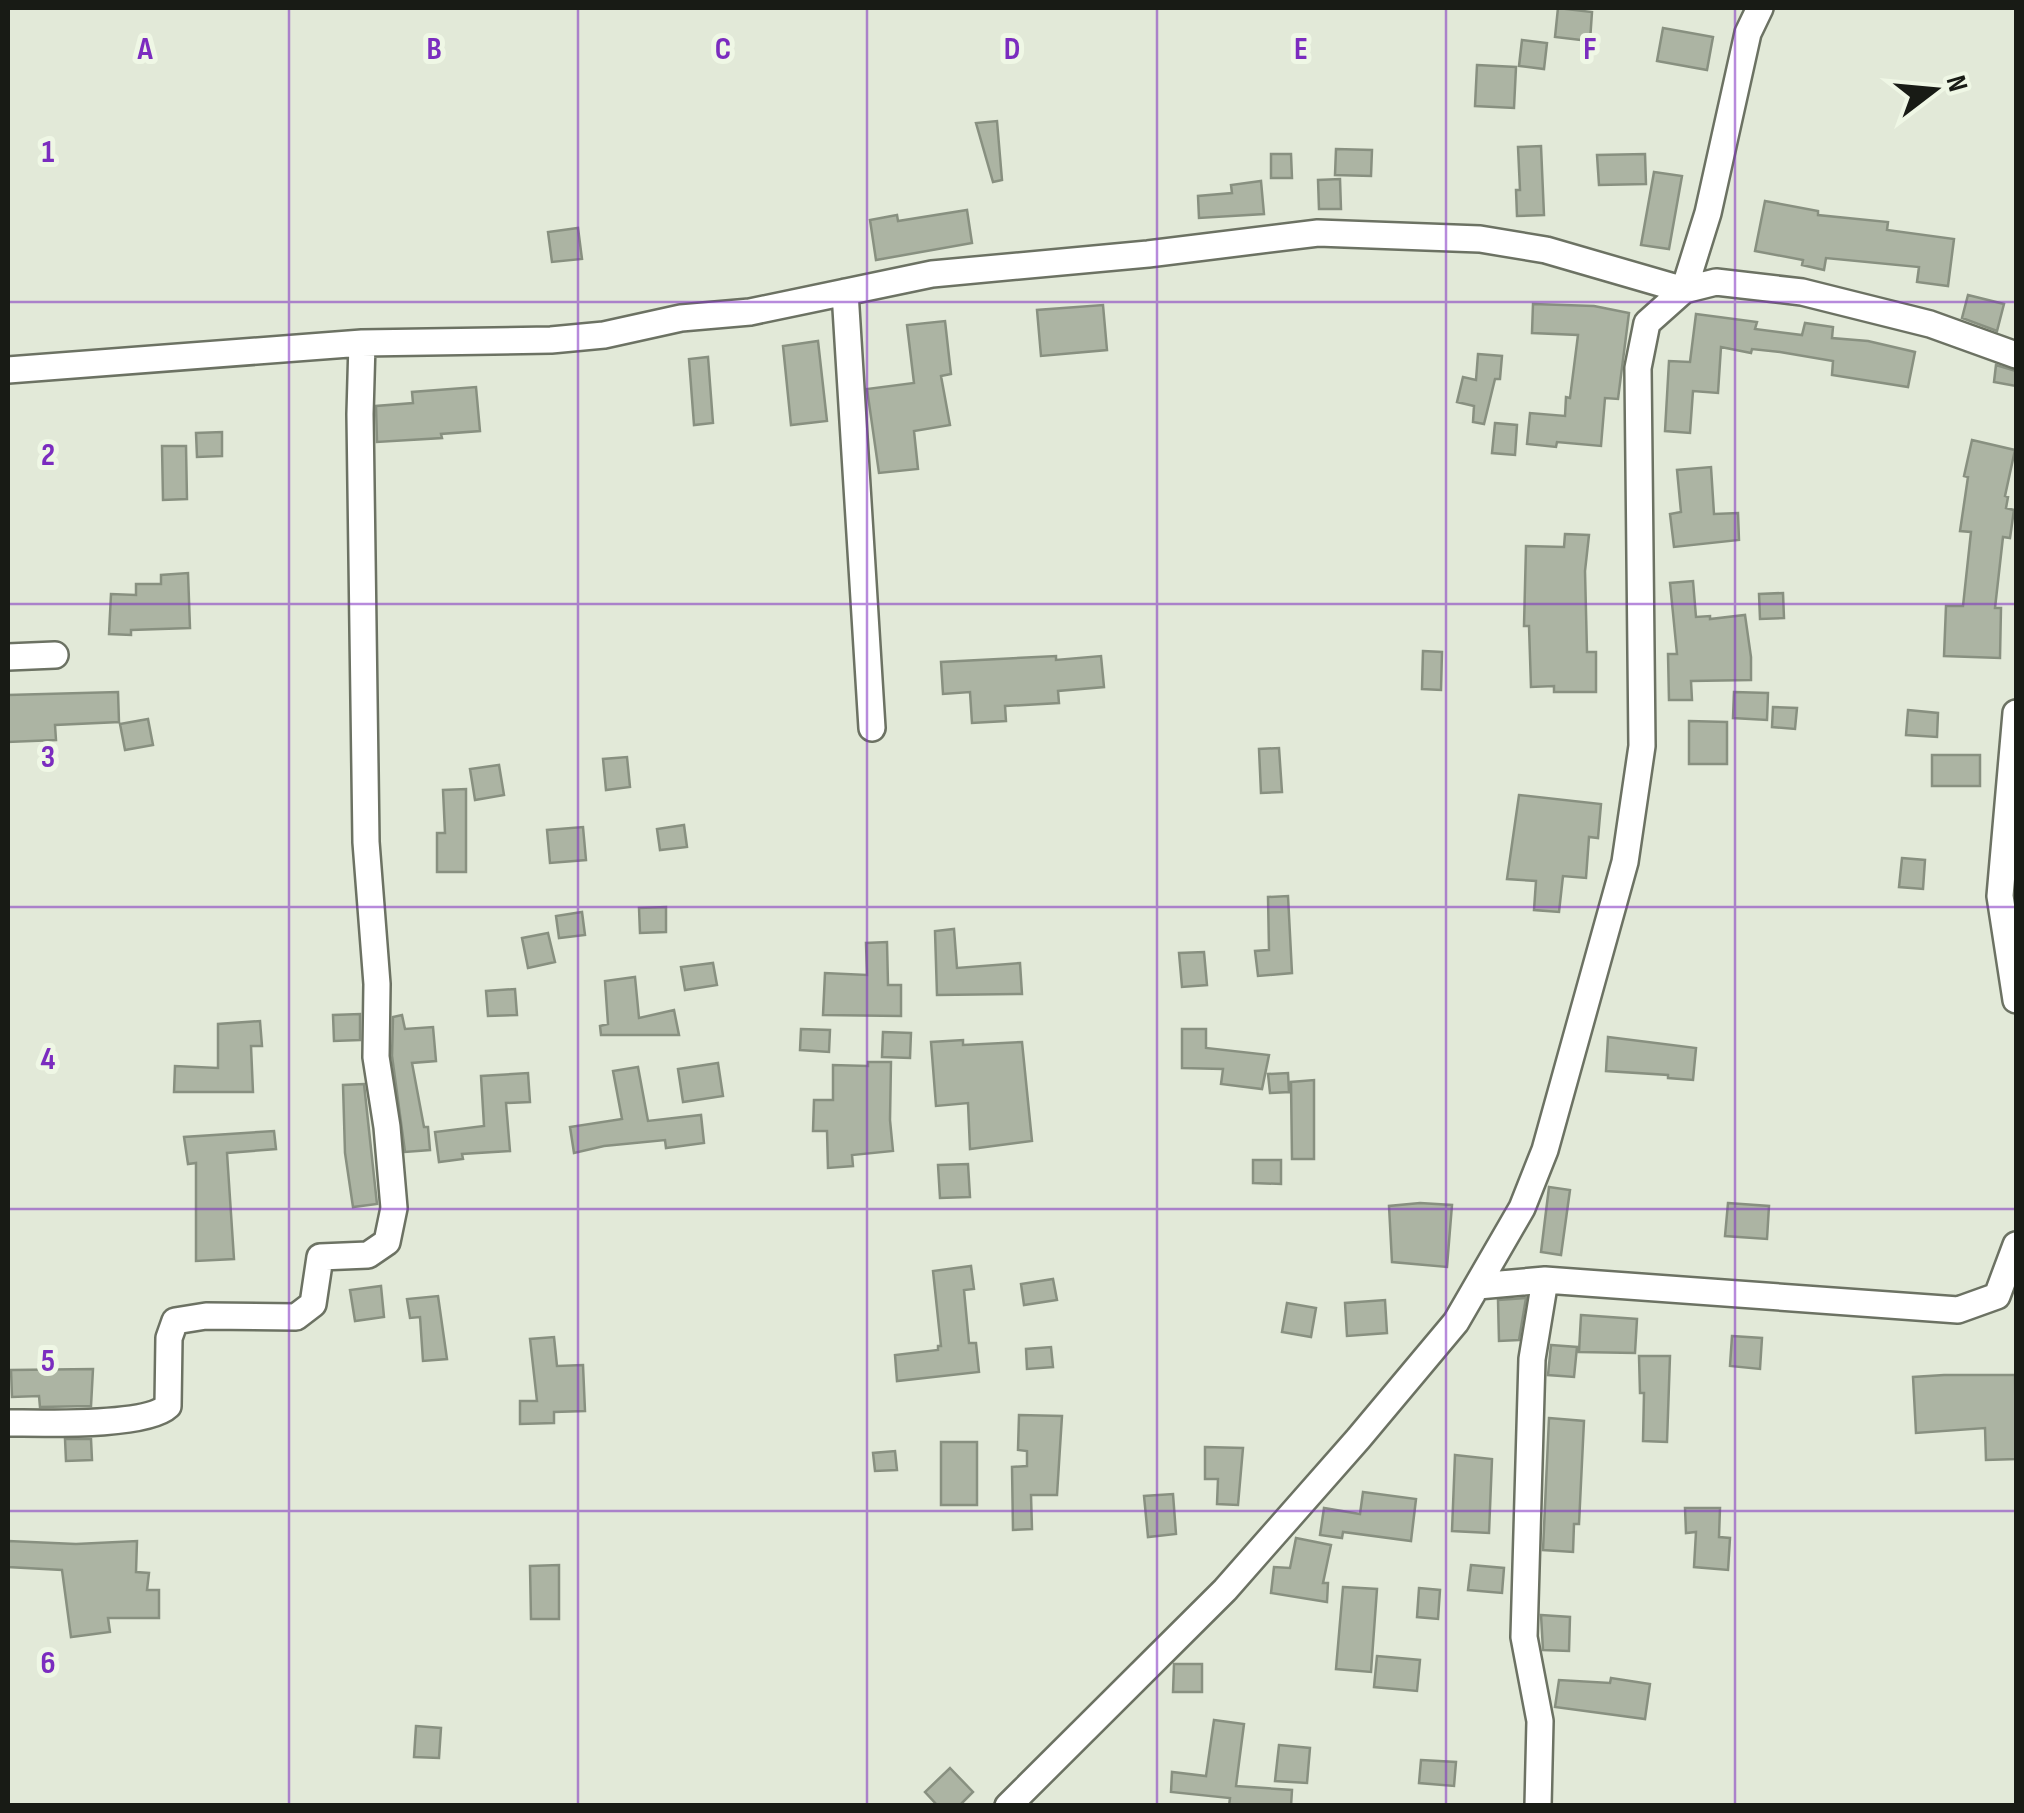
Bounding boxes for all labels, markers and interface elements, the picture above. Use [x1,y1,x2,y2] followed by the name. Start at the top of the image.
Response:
[136,30,153,69] text: A
[426,30,442,69] text: B
[715,30,731,69] text: C
[1004,30,1020,69] text: D
[1294,30,1308,69] text: E
[1583,30,1597,69] text: F
[1884,40,1984,140] north arrow
[1939,72,1975,95] text: N
[42,133,55,172] text: 1
[41,436,55,475] text: 2
[41,738,55,777] text: 3
[41,1040,56,1079] text: 4
[41,1342,55,1381] text: 5
[40,1644,56,1683] text: 6

